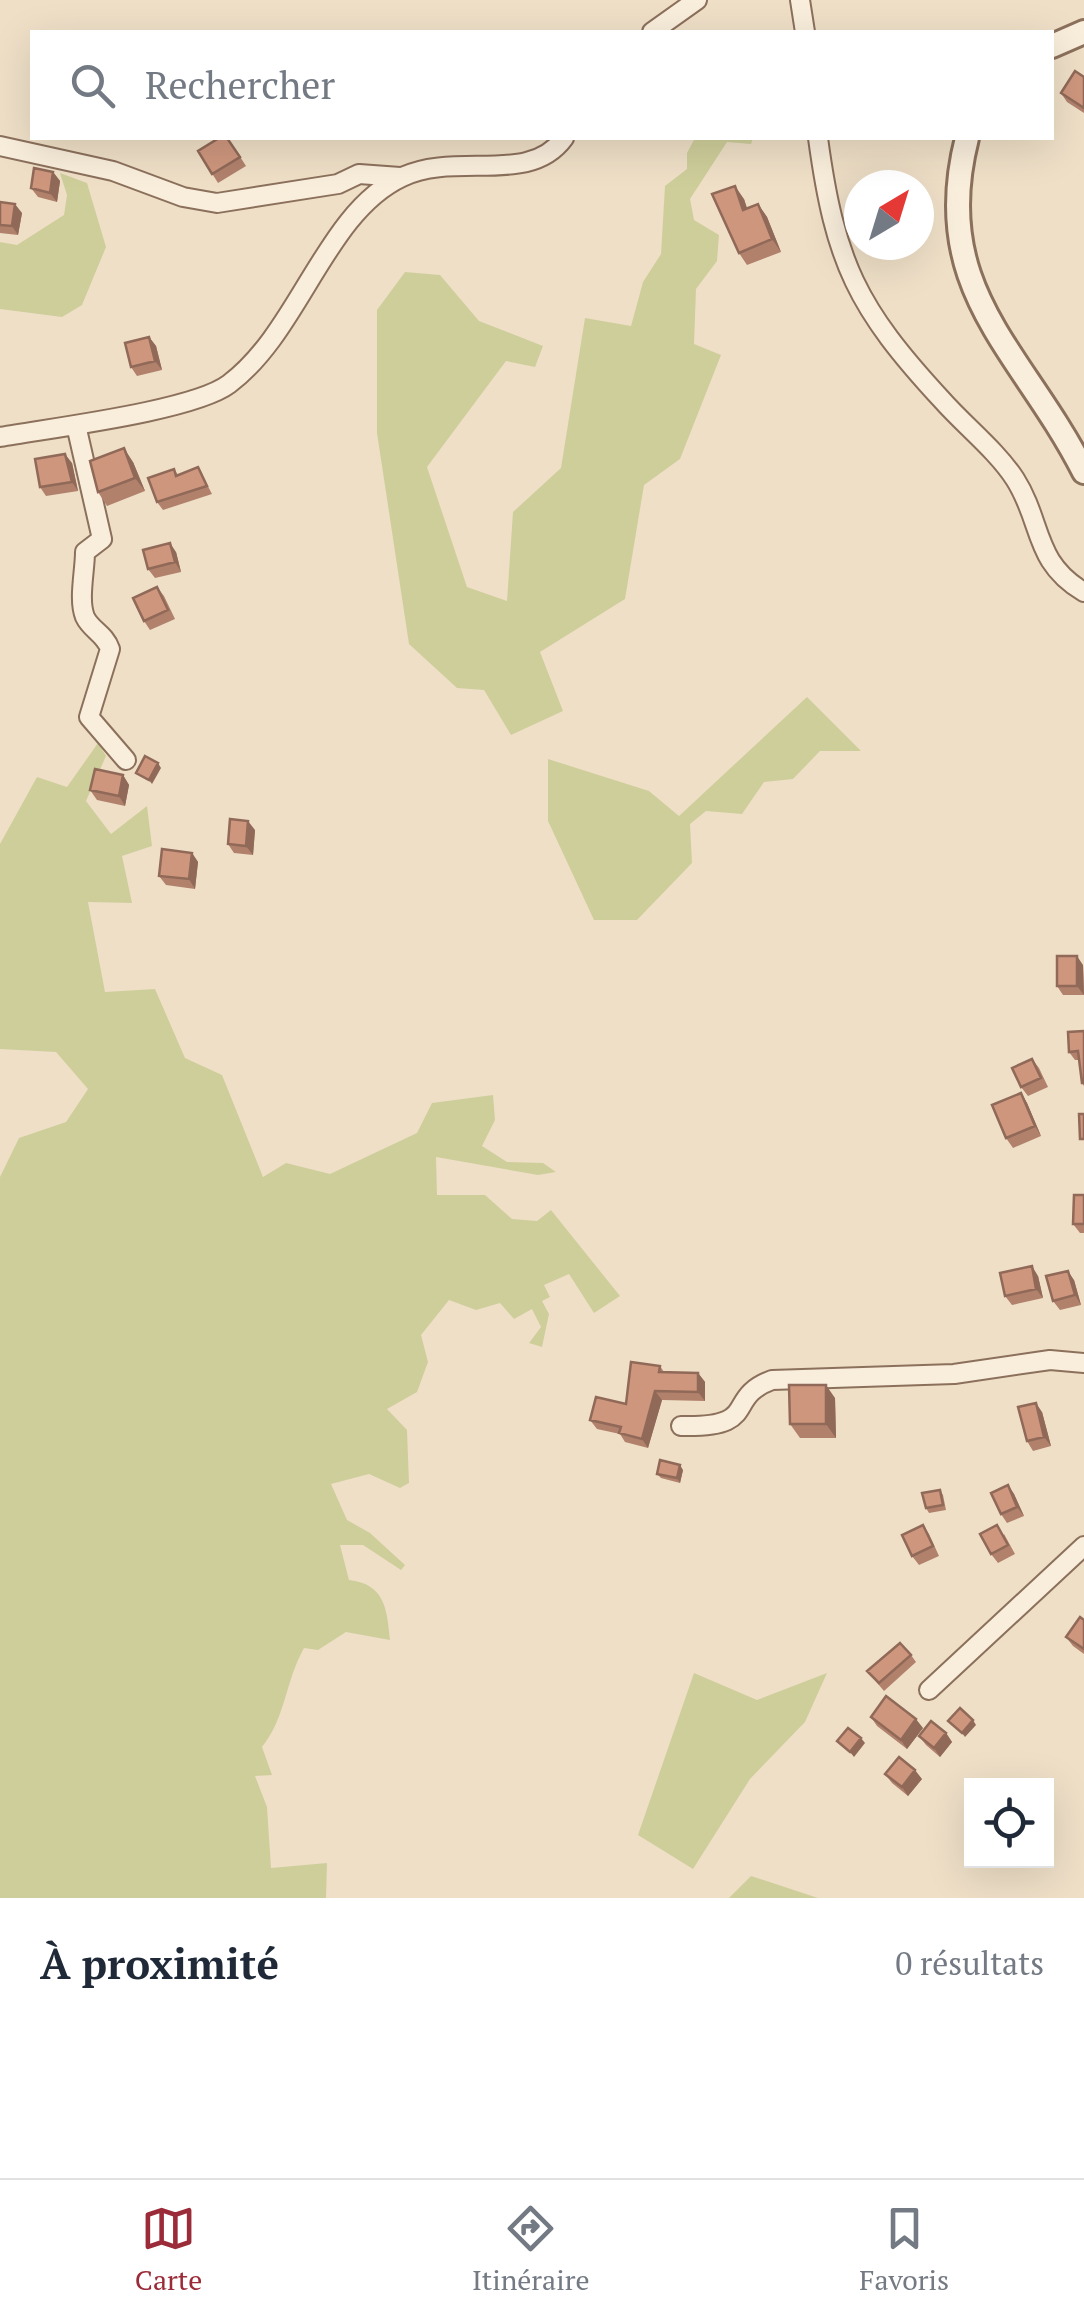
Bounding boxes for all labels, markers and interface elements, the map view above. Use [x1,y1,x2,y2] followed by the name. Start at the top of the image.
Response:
[30,30,1054,140] search box
[65,58,120,113] icon: search
[145,60,335,110] text: Rechercher
[844,170,934,260] north arrow
[964,1778,1054,1868] map controls
[964,1778,1054,1868] button: locate
[40,1935,279,1991] text: À proximité
[895,1942,1044,1984] text: 0 résultats
[135,2201,202,2298] tab: Carte
[472,2201,590,2298] tab: Itinéraire
[859,2201,949,2298] tab: Favoris

